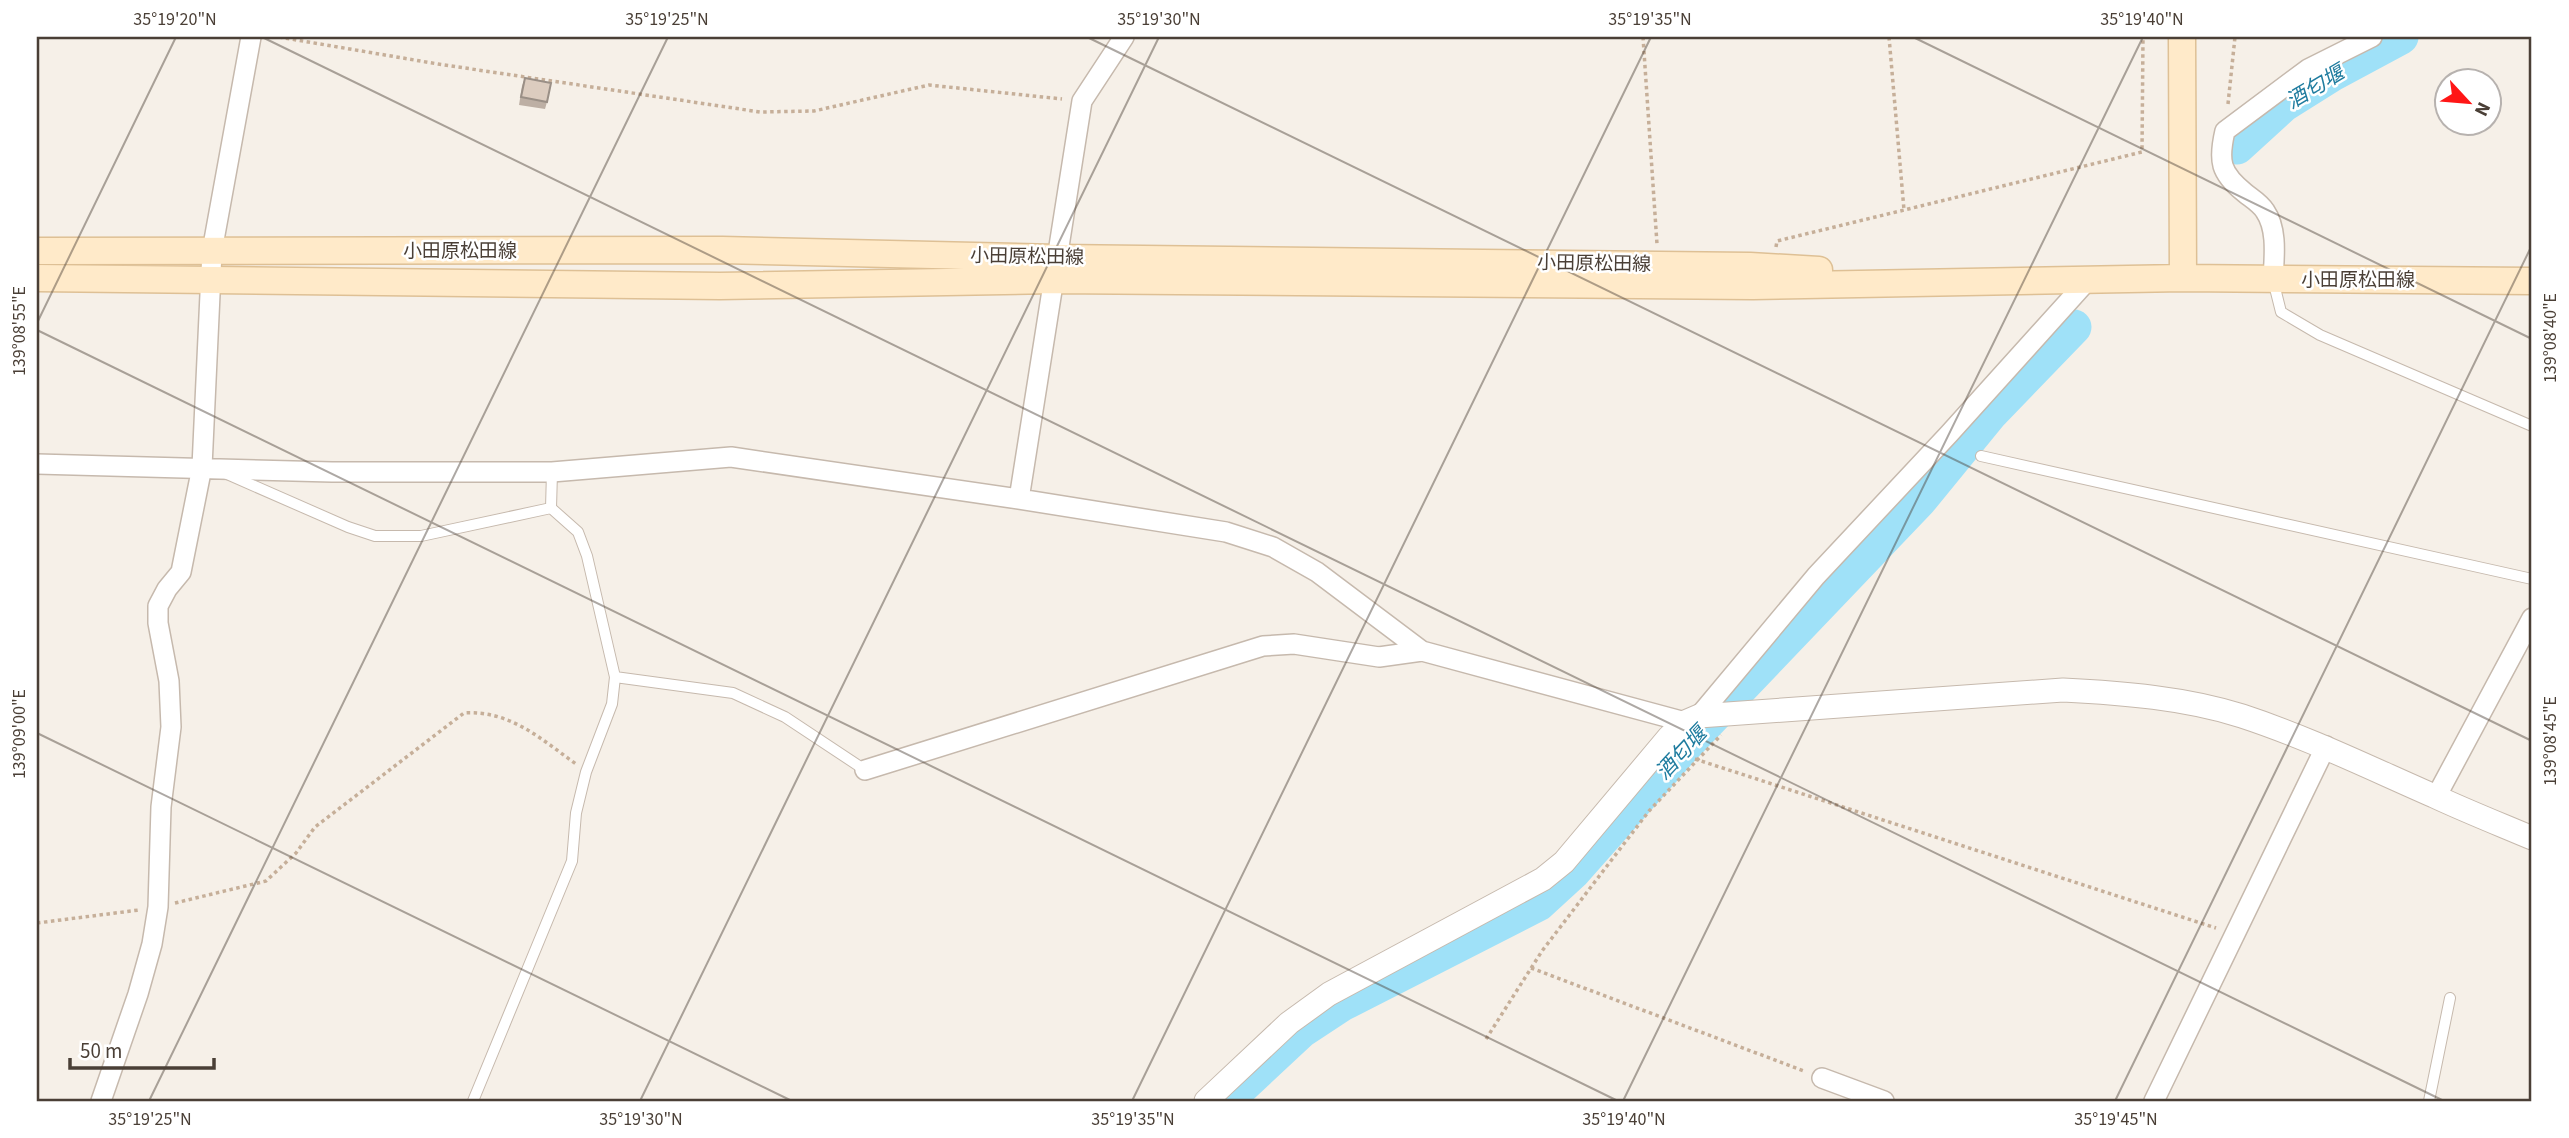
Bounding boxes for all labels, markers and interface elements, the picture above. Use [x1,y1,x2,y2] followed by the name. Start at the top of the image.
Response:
[133,7,217,32] text: 35°19'20"N
[625,7,709,32] text: 35°19'25"N
[1117,7,1201,32] text: 35°19'30"N
[1608,7,1692,32] text: 35°19'35"N
[2100,7,2184,32] text: 35°19'40"N
[2280,56,2353,116] water label: 酒匂堰
[2432,66,2502,136] north arrow
[2467,97,2497,120] text: N
[403,238,517,265] street label: 小田原松田線
[970,243,1084,271] street label: 小田原松田線
[1537,250,1651,278] street label: 小田原松田線
[2301,267,2415,294] street label: 小田原松田線
[7,286,32,376] text: 139°08'55"E
[2538,293,2563,383] text: 139°08'40"E
[7,689,32,779] text: 139°09'00"E
[2538,696,2563,786] text: 139°08'45"E
[1649,717,1716,786] water label: 酒匂堰
[70,1026,214,1070] scale bar
[80,1036,122,1066] text: 50 m
[108,1107,192,1132] text: 35°19'25"N
[599,1107,683,1132] text: 35°19'30"N
[1091,1107,1175,1132] text: 35°19'35"N
[1582,1107,1666,1132] text: 35°19'40"N
[2074,1107,2158,1132] text: 35°19'45"N

